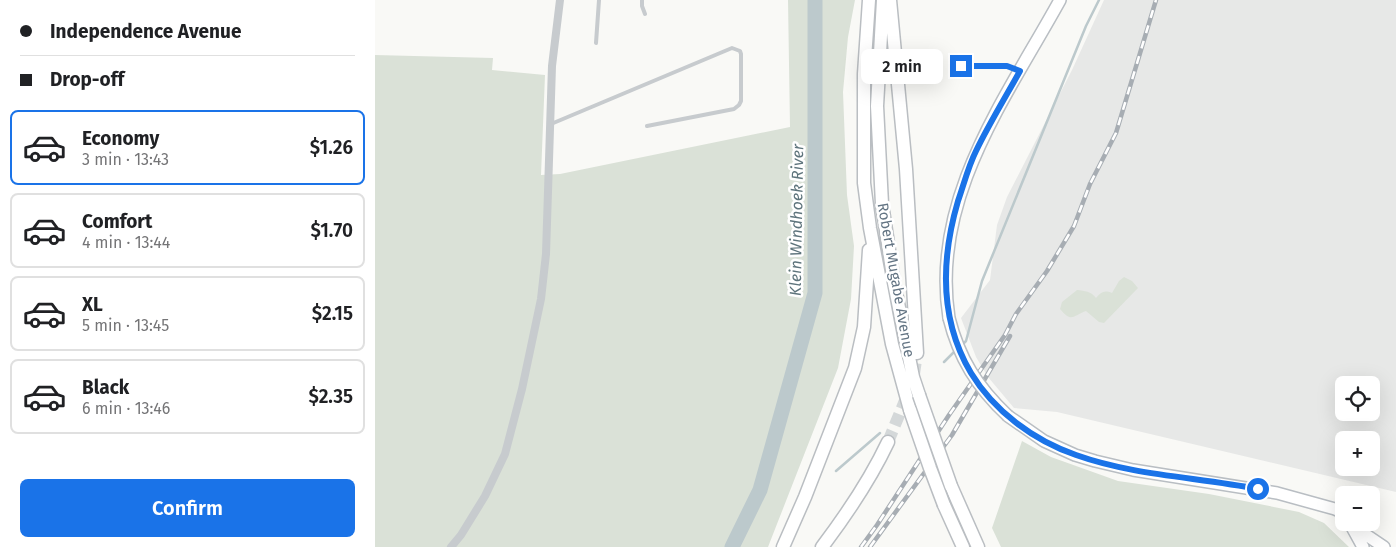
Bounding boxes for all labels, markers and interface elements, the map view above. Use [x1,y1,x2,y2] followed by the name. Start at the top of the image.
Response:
[50,20,241,43] text: Independence Avenue
[861,48,943,84] callout: 2 min
[950,55,972,77] route end
[882,57,922,76] text: 2 min
[50,68,124,91] text: Drop-off
[22,125,67,170] icon: car
[82,127,159,150] text: Economy
[310,136,353,159] text: $1.26
[786,143,807,296] water label: Klein Windhoek River
[82,150,169,169] text: 3 min · 13:43
[874,201,918,359] street label: Robert Mugabe Avenue
[22,208,67,253] icon: car
[82,210,152,233] text: Comfort
[310,219,353,242] text: $1.70
[82,233,170,252] text: 4 min · 13:44
[22,291,67,336] icon: car
[82,293,103,316] text: XL
[312,302,353,325] text: $2.15
[82,316,169,335] text: 5 min · 13:45
[22,374,67,419] icon: car
[82,376,129,399] text: Black
[1335,376,1380,531] map controls
[1335,376,1380,421] button: locate
[308,385,353,408] text: $2.35
[82,399,170,418] text: 6 min · 13:46
[1335,431,1380,476] button: +
[1247,478,1269,500] route start
[20,479,355,537] button: Confirm
[1335,486,1380,531] button: −

